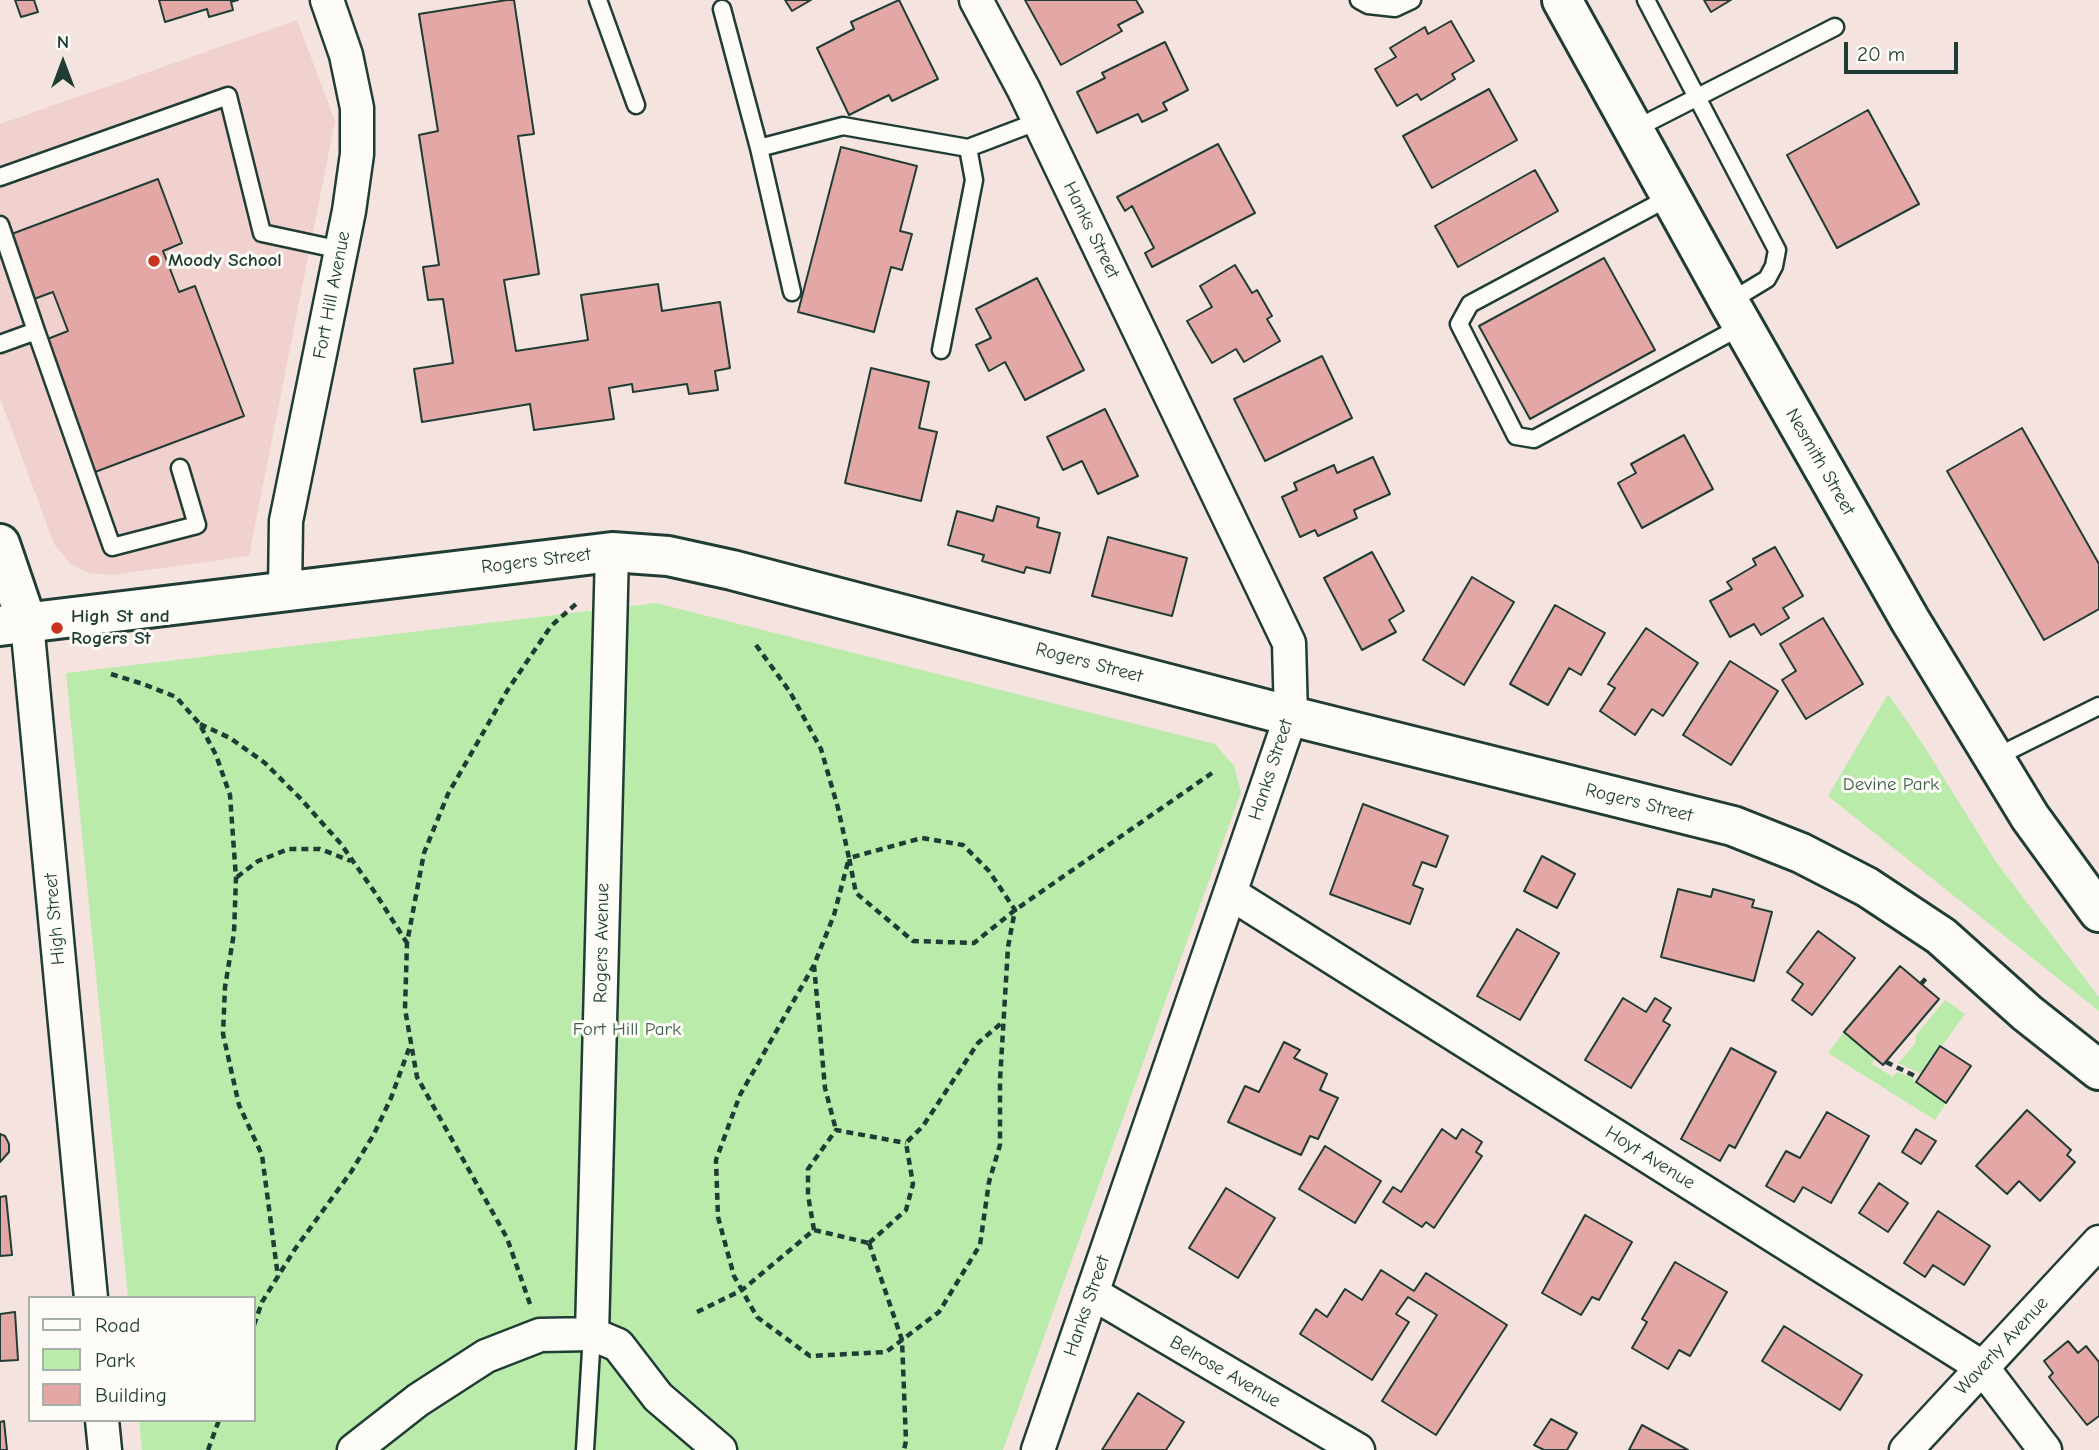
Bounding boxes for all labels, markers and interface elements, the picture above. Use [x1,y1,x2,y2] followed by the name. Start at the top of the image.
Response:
[28,28,98,98] north arrow
[1847,28,1961,72] scale bar
[57,31,69,53] text: N
[1857,42,1905,66] text: 20 m
[1058,178,1124,282] street label: Hanks Street
[308,229,356,361] street label: Fort Hill Avenue
[168,250,282,272] place label: Moody School
[146,253,162,269] marker: Moody School
[1780,405,1860,519] street label: Nesmith Street
[480,543,592,579] street label: Rogers Street
[71,606,170,650] place label: High St and Rogers St
[49,620,65,636] marker: High St and Rogers St
[1033,638,1145,688] street label: Rogers Street
[1244,717,1298,823] street label: Hanks Street
[1843,774,1939,796] park label: Devine Park
[1583,779,1695,827] street label: Rogers Street
[40,872,70,966] street label: High Street
[590,883,614,1003] street label: Rogers Avenue
[573,1019,681,1041] park label: Fort Hill Park
[1601,1121,1699,1195] street label: Hoyt Avenue
[1059,1253,1115,1359] street label: Hanks Street
[1951,1292,2053,1400] street label: Waverly Avenue
[28,1296,256,1422] legend
[95,1313,140,1337] text: Road
[1166,1331,1284,1413] street label: Belrose Avenue
[95,1348,135,1372] text: Park
[95,1383,167,1407] text: Building

